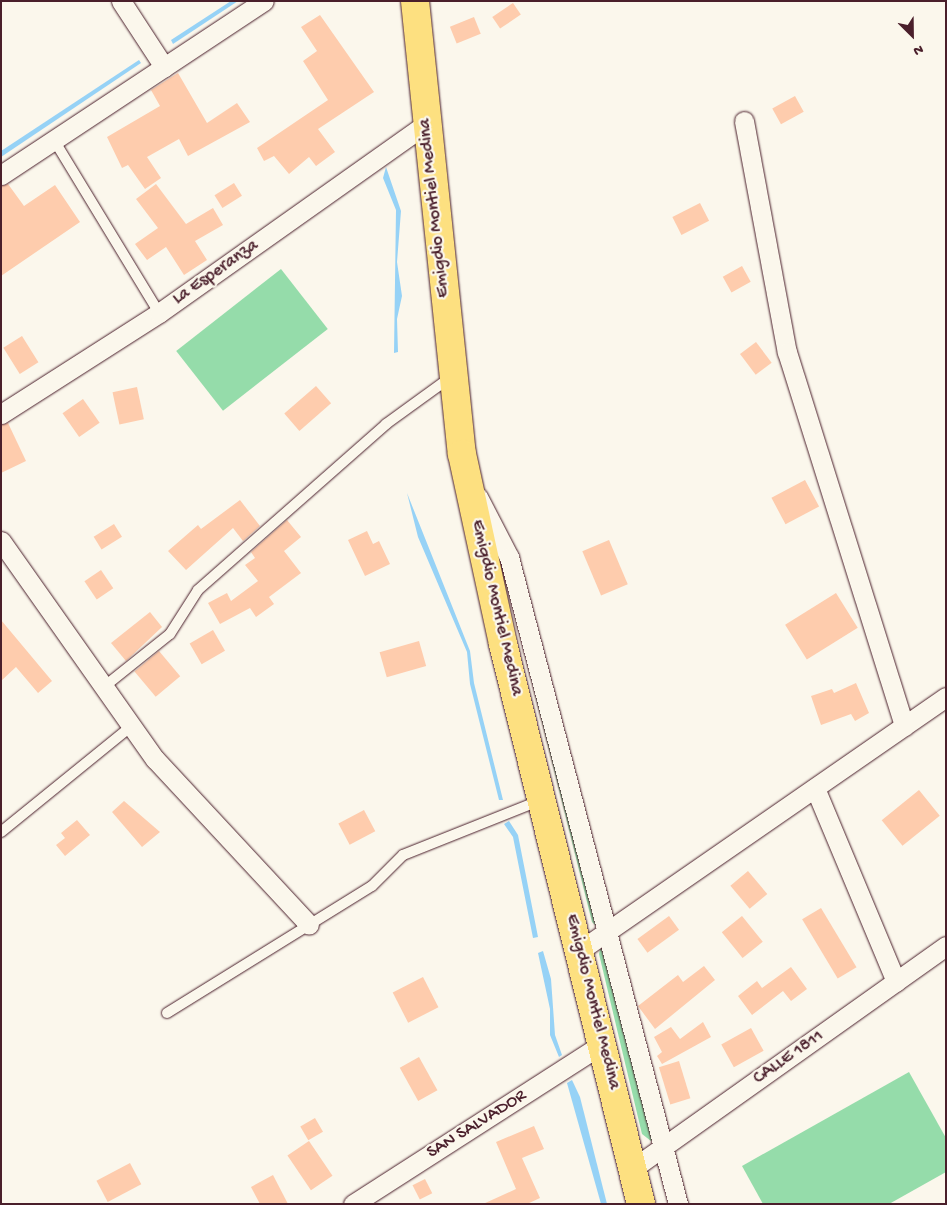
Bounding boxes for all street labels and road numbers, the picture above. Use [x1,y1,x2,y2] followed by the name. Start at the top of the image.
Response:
[415,117,455,299] street label: Emigdio Montiel Medina
[169,236,263,310] street label: La Esperanza
[465,518,527,698] street label: Emigdio Montiel Medina
[560,912,624,1092] street label: Emigdio Montiel Medina
[750,1026,828,1090] street label: CALLE 1811
[423,1086,531,1164] street label: SAN SALVADOR

